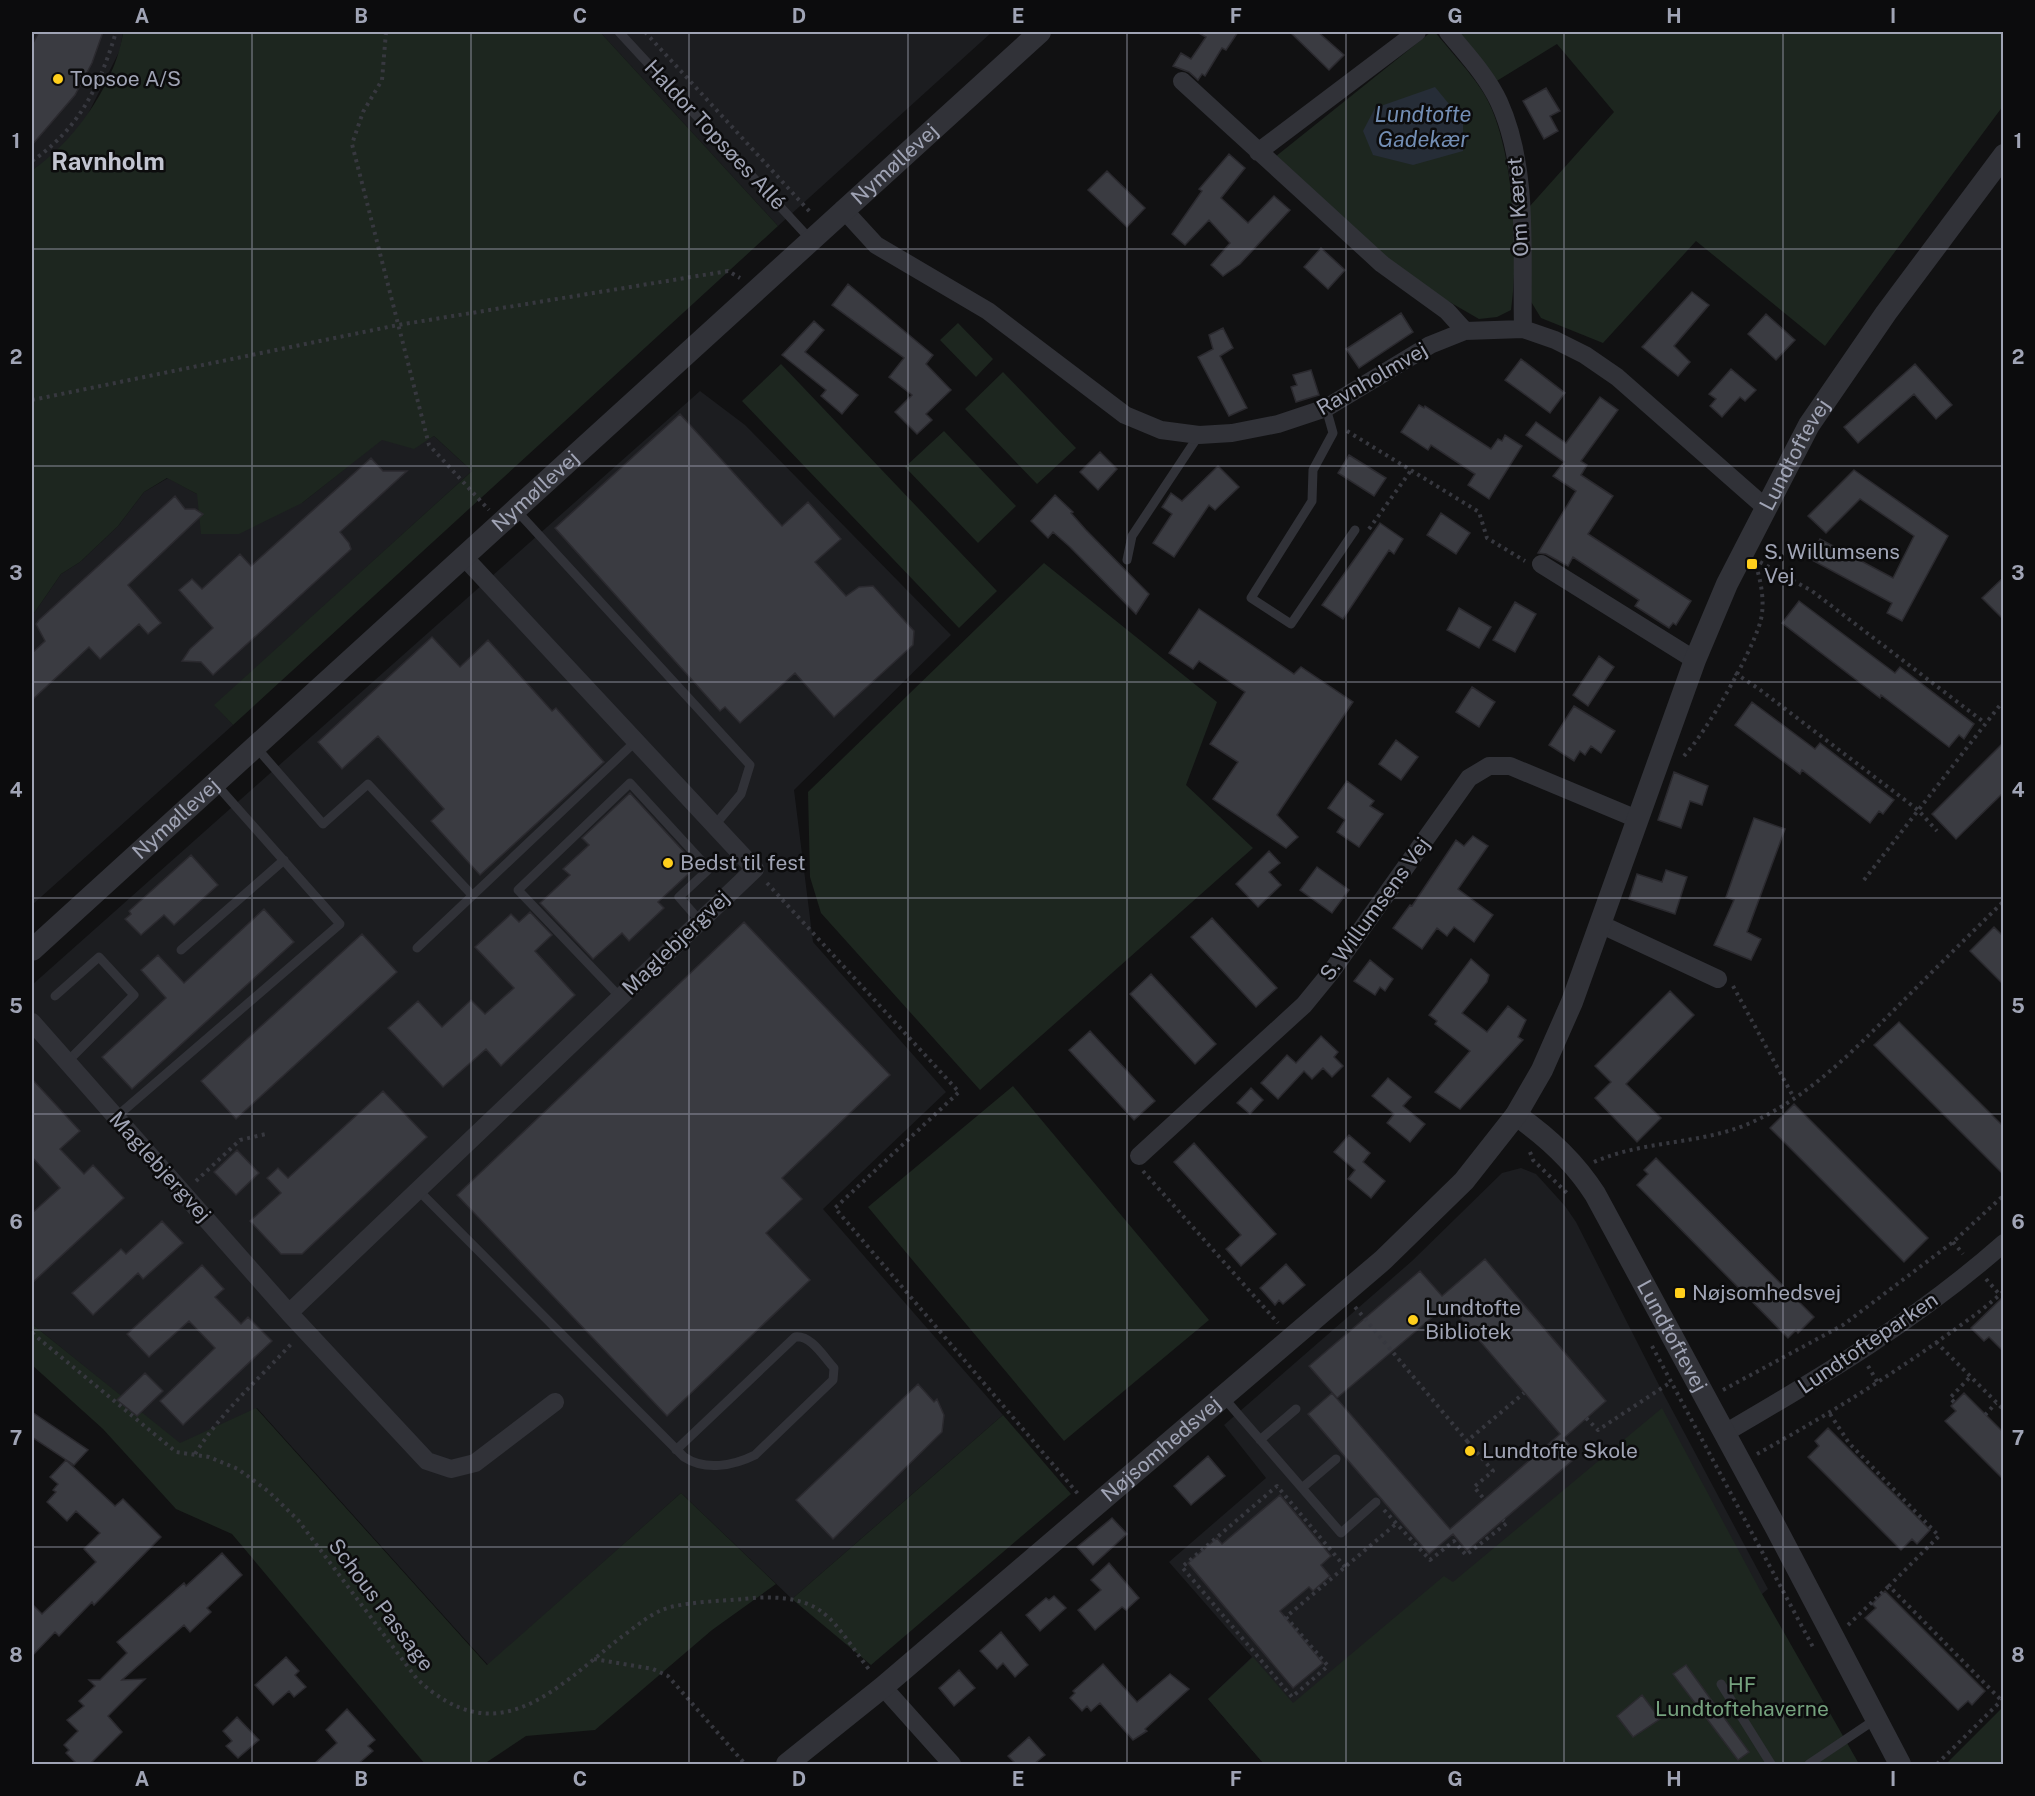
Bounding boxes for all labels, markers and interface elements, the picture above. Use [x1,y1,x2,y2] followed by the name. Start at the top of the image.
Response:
[135,4,149,28] text: A
[354,4,368,28] text: B
[573,4,587,28] text: C
[792,4,806,28] text: D
[1012,4,1024,28] text: E
[1230,4,1242,28] text: F
[1447,4,1463,28] text: G
[1666,4,1682,28] text: H
[1890,4,1896,28] text: I
[640,55,791,215] street label: Haldor Topsøes Allé
[70,66,181,91] place label: Topsoe A/S
[51,72,65,86] marker: Topsoe A/S
[1375,101,1471,152] water label: Lundtofte Gadekær
[846,118,943,210] street label: Nymøllevej
[12,129,20,153] text: 1
[2014,129,2022,153] text: 1
[51,147,165,175] district label: Ravnholm
[1502,157,1533,258] street label: Om Kæret
[1312,337,1432,420] street label: Ravnholmvej
[10,345,22,369] text: 2
[2012,345,2024,369] text: 2
[1754,394,1835,515] street label: Lundtoftevej
[486,445,584,537] street label: Nymøllevej
[1764,539,1900,588] place label: S. Willumsens Vej
[1745,557,1759,571] marker: S. Willumsens Vej
[9,561,23,585] text: 3
[2011,561,2025,585] text: 3
[127,772,225,864] street label: Nymøllevej
[9,778,23,802] text: 4
[2011,778,2025,802] text: 4
[1314,832,1435,985] street label: S. Willumsens Vej
[680,850,806,875] place label: Bedst til fest
[661,856,675,870] marker: Bedst til fest
[617,885,735,1000] street label: Maglebjergvej
[9,994,23,1018] text: 5
[2011,994,2025,1018] text: 5
[104,1106,216,1227] street label: Maglebjergvej
[9,1210,23,1234] text: 6
[2011,1210,2025,1234] text: 6
[1632,1275,1713,1396] street label: Lundtoftevej
[1692,1280,1841,1305] place label: Nøjsomhedsvej
[1673,1286,1687,1300] marker: Nøjsomhedsvej
[1793,1287,1942,1399] street label: Lundtofteparken
[1425,1295,1521,1344] place label: Lundtofte Bibliotek
[1406,1313,1420,1327] marker: Lundtofte Bibliotek
[1096,1391,1226,1507] street label: Nøjsomhedsvej
[10,1426,22,1450] text: 7
[2012,1426,2024,1450] text: 7
[1482,1438,1638,1463] place label: Lundtofte Skole
[1463,1444,1477,1458] marker: Lundtofte Skole
[323,1534,439,1676] street label: Schous Passage
[9,1643,23,1667] text: 8
[2011,1643,2025,1667] text: 8
[1655,1672,1829,1721] park label: HF Lundtoftehaverne
[135,1767,149,1791] text: A
[354,1767,368,1791] text: B
[573,1767,587,1791] text: C
[792,1767,806,1791] text: D
[1012,1767,1024,1791] text: E
[1230,1767,1242,1791] text: F
[1447,1767,1463,1791] text: G
[1666,1767,1682,1791] text: H
[1890,1767,1896,1791] text: I

